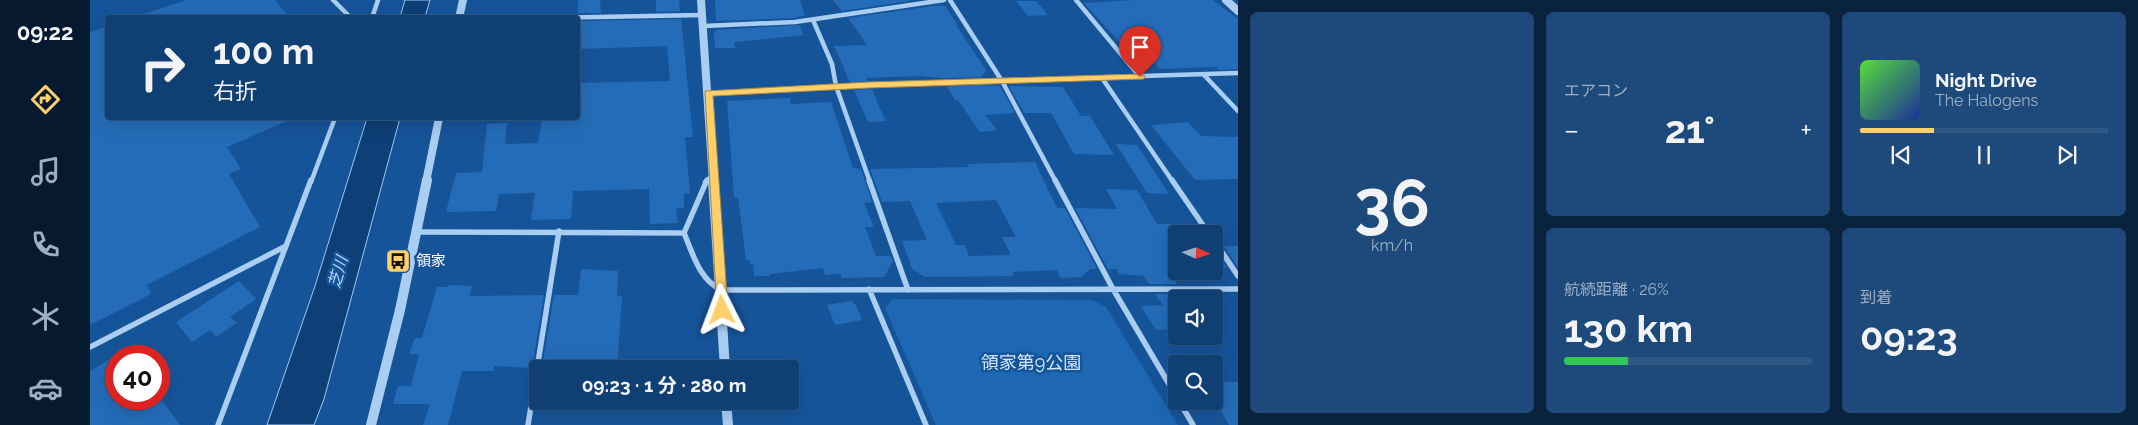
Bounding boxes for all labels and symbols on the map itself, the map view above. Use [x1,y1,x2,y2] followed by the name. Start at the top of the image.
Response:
[1119,26,1161,77] pin
[1168,225,1222,280] north arrow
[385,248,411,274] bus stop icon: 領家
[324,252,352,290] water label: 芝川
[416,252,446,270] place label: 領家
[695,283,747,335] position arrow
[105,345,170,410] speed limit sign: 40
[981,352,1081,373] park label: 領家第9公園

